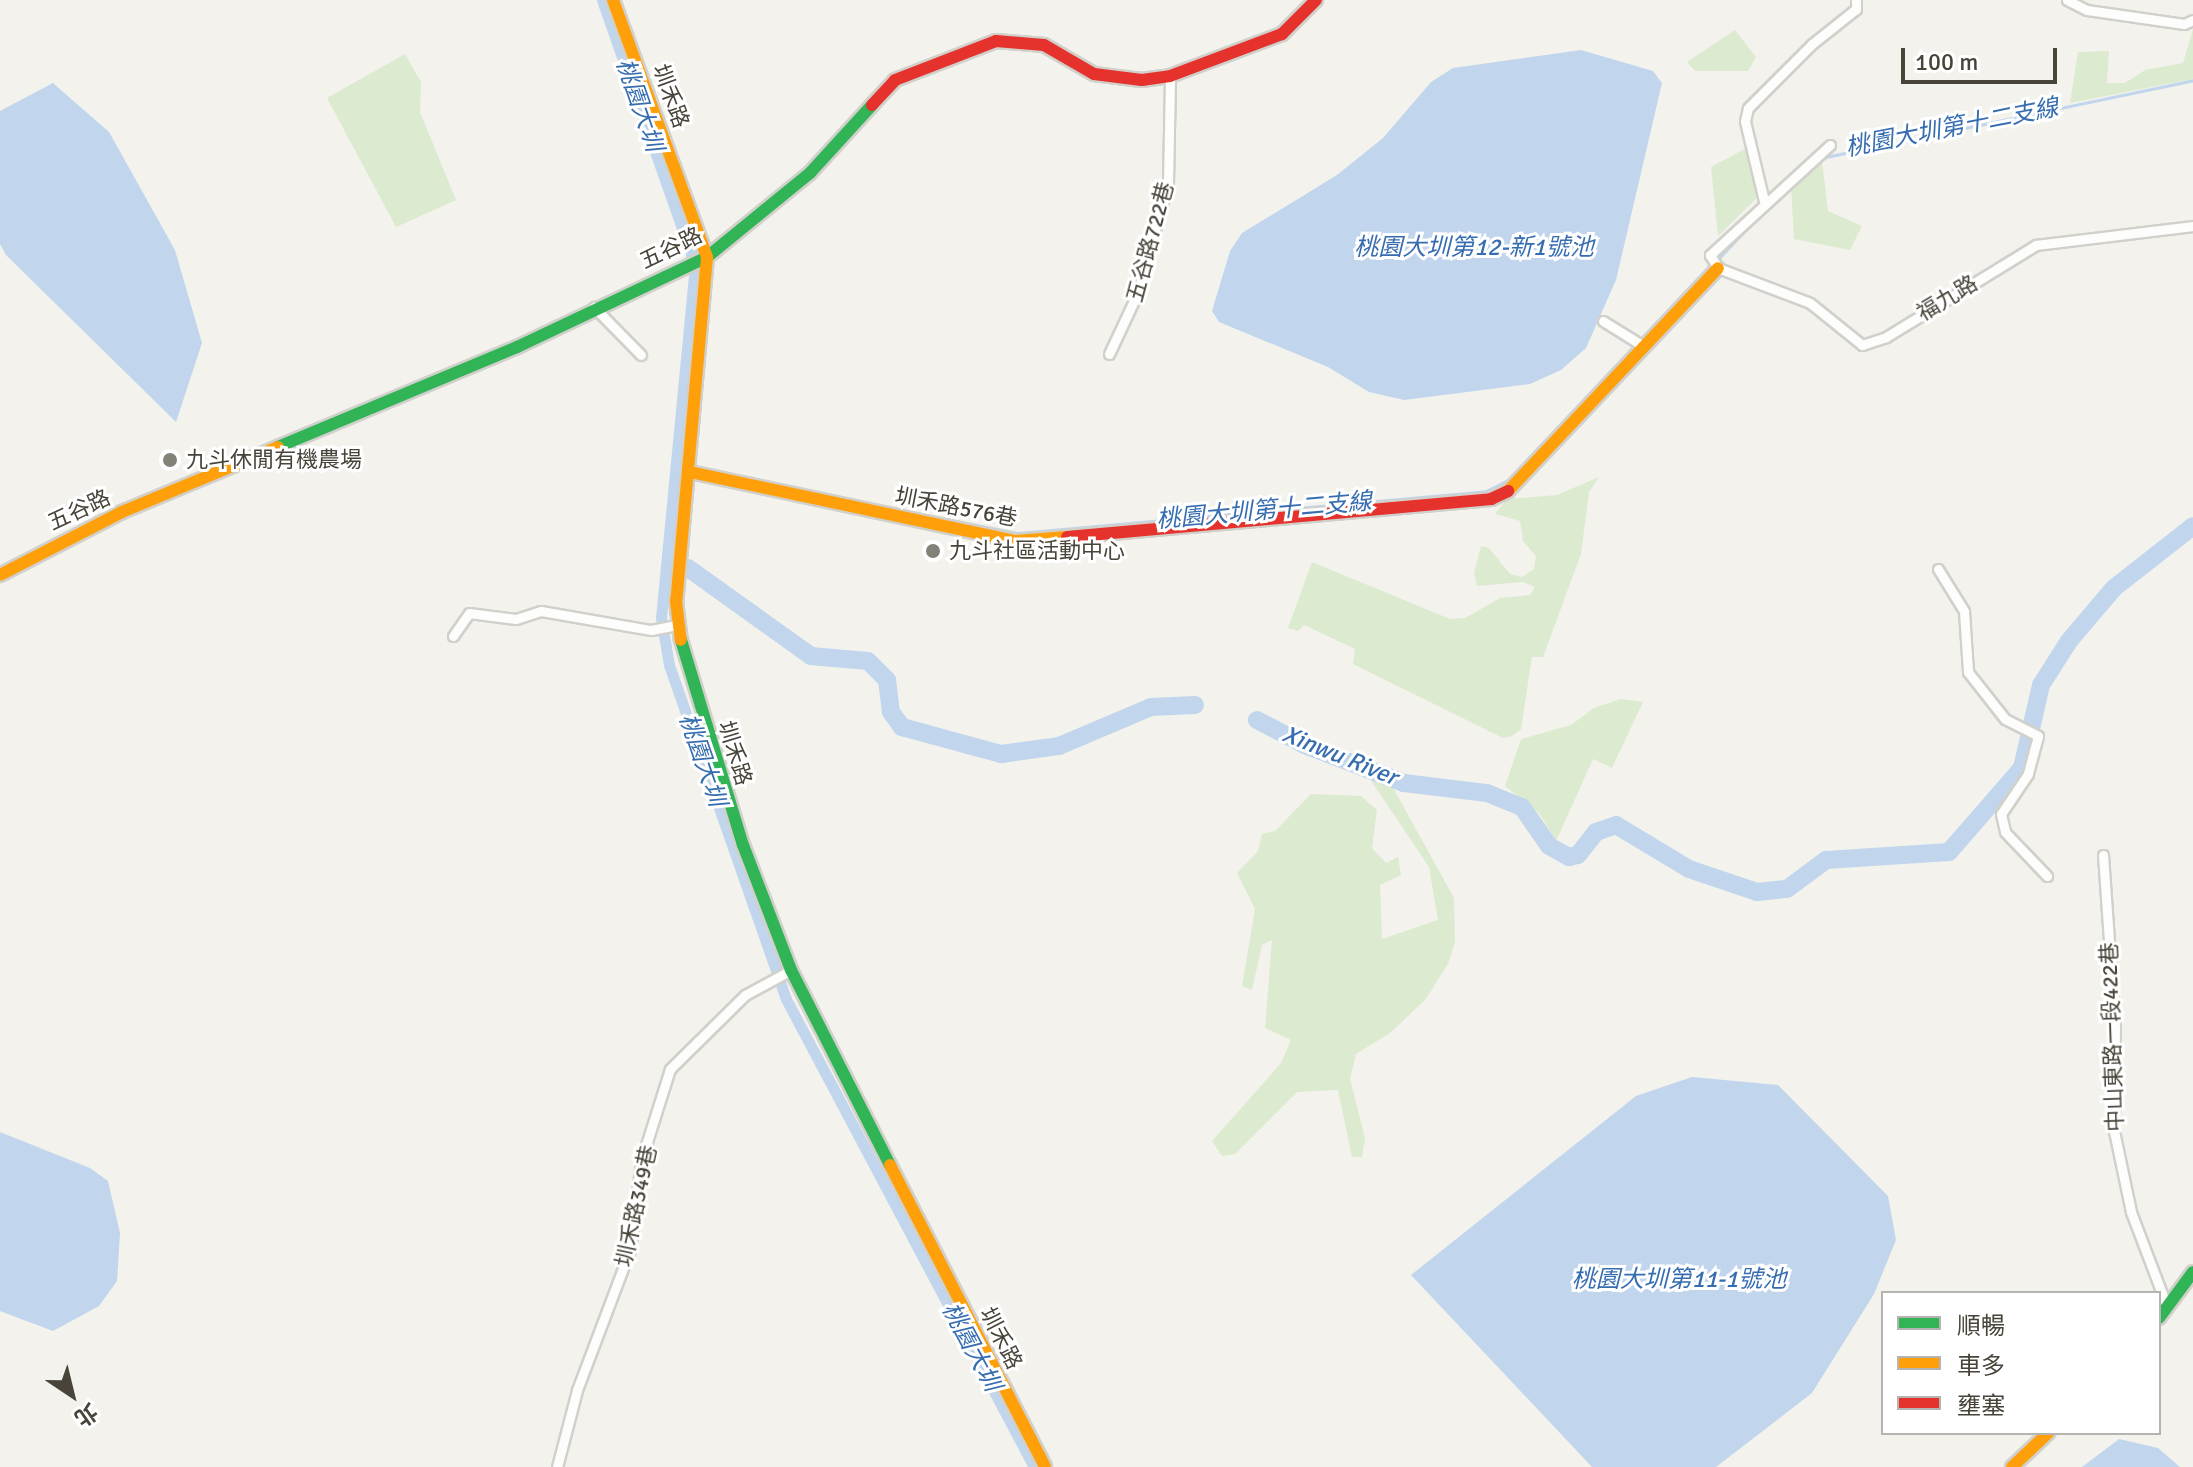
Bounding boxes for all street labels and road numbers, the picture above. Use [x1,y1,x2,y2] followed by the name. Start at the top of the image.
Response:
[647,60,695,132] street label: 圳禾路
[1121,179,1179,305] street label: 五谷路722巷
[636,222,706,274] street label: 五谷路
[1912,270,1982,326] street label: 福九路
[893,482,1019,532] street label: 圳禾路576巷
[44,484,114,536] street label: 五谷路
[713,718,757,788] street label: 圳禾路
[2095,942,2129,1132] street label: 中山東路一段422巷
[610,1143,662,1269] street label: 圳禾路349巷
[974,1303,1028,1373] street label: 圳禾路

